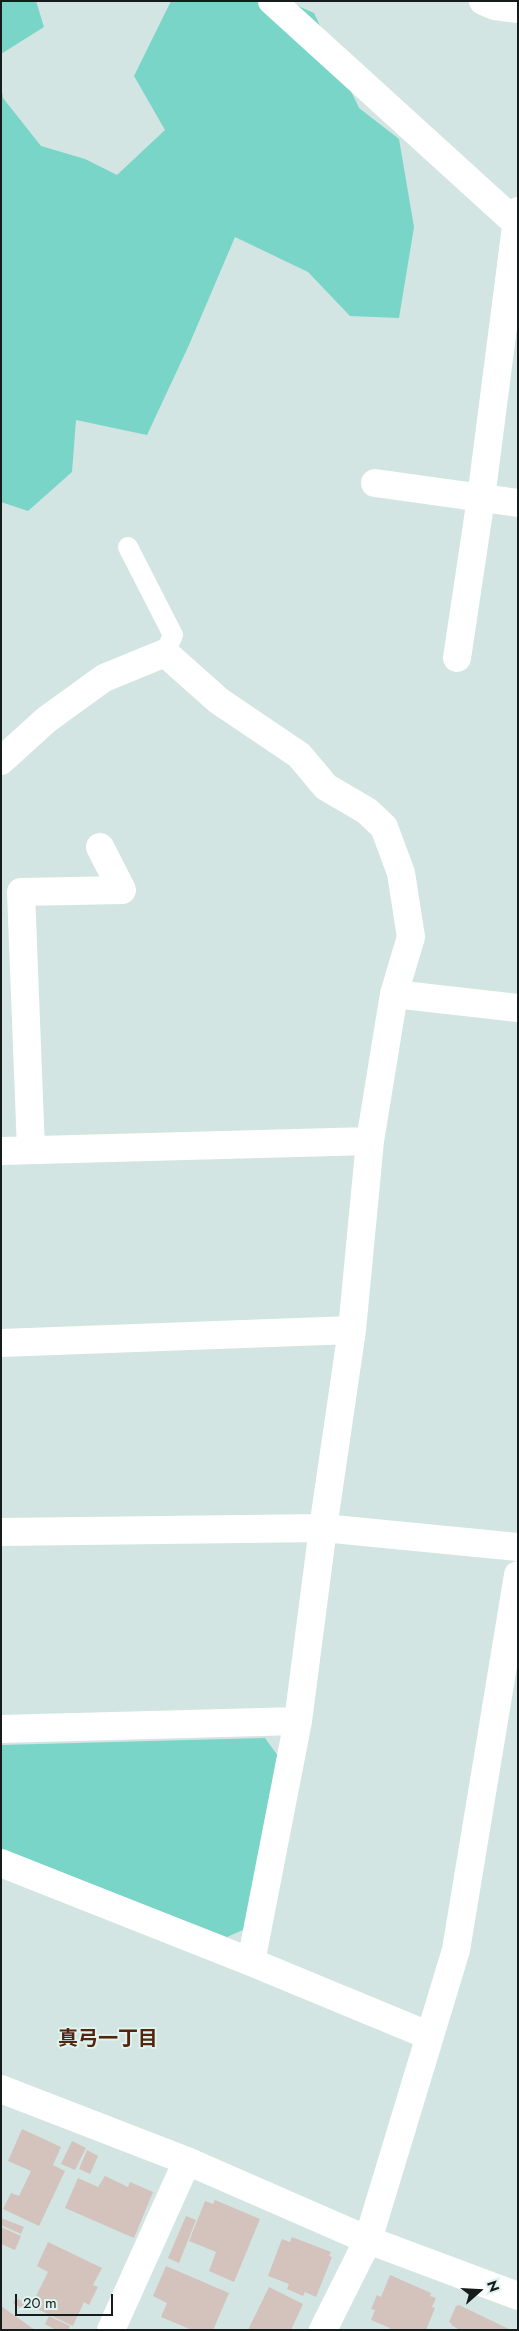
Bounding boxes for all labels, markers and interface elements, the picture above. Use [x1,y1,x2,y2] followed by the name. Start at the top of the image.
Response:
[58,2028,158,2052] district label: 真弓一丁目
[454,2266,504,2316] north arrow
[482,2278,504,2295] text: N
[18,2284,115,2316] scale bar
[23,2292,57,2314] text: 20 m

